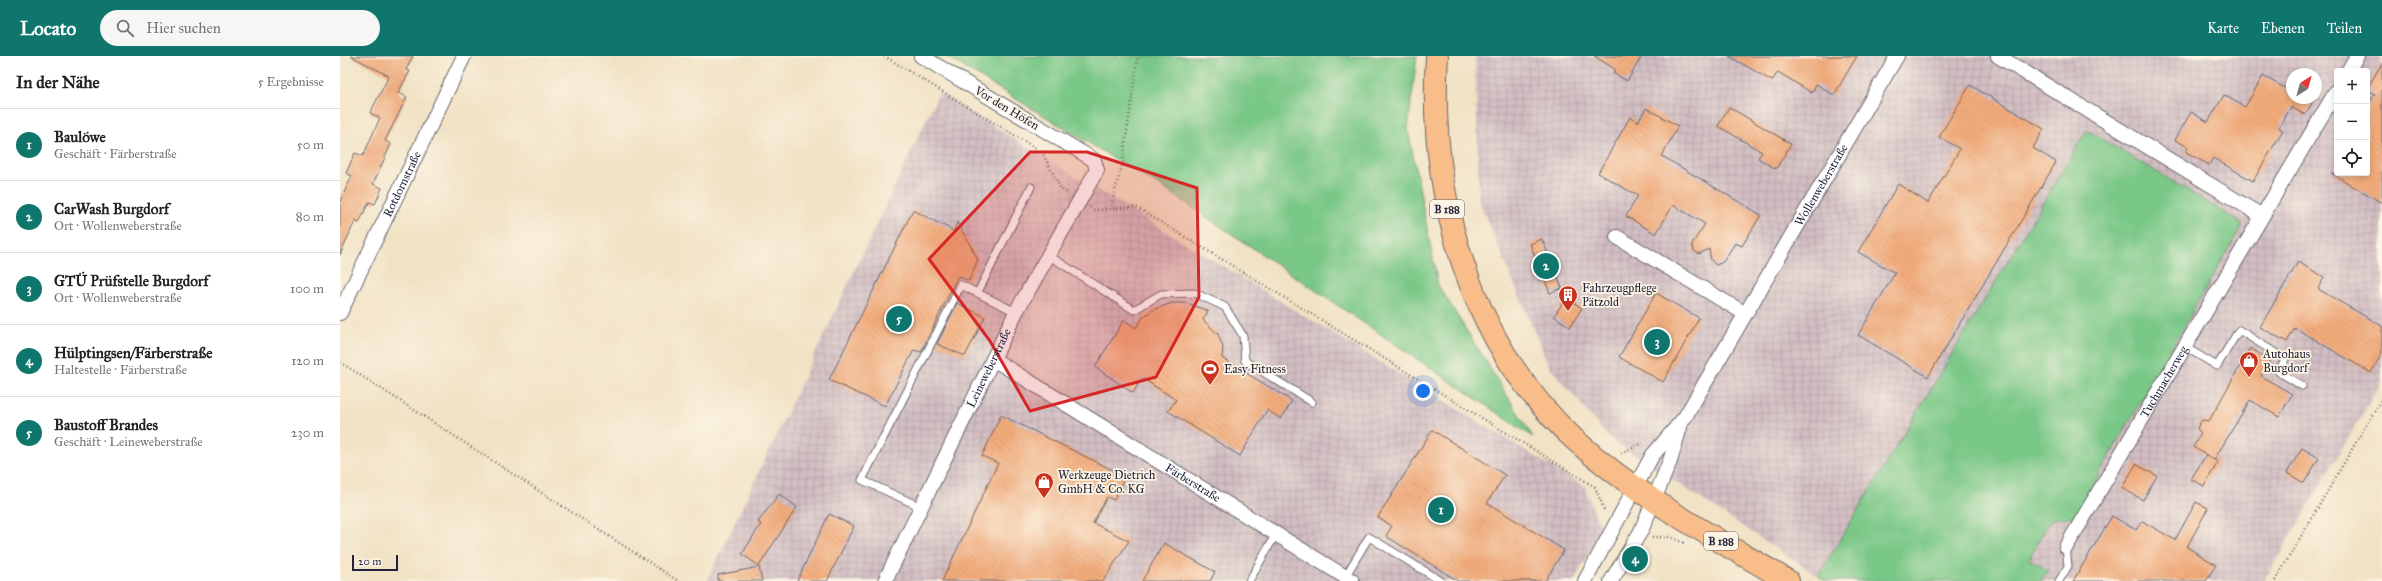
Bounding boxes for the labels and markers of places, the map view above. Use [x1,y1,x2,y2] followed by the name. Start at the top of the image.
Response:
[1533,251,1559,281] pin: 2
[1582,281,1657,309] place label: Fahrzeugpflege Pätzold
[1557,284,1579,312] building icon: Fahrzeugpflege Pätzold
[886,304,912,334] pin: 5
[1644,327,1670,357] pin: 3
[2262,347,2310,376] place label: Autohaus Burgdorf
[2238,350,2260,378] shop icon: Autohaus Burgdorf
[1199,358,1221,386] sports icon: Easy Fitness
[1224,362,1286,376] place label: Easy Fitness
[1058,468,1156,496] place label: Werkzeuge Dietrich GmbH & Co. KG
[1033,471,1055,499] shop icon: Werkzeuge Dietrich GmbH & Co. KG
[1428,495,1454,525] pin: 1
[1622,544,1648,574] pin: 4

